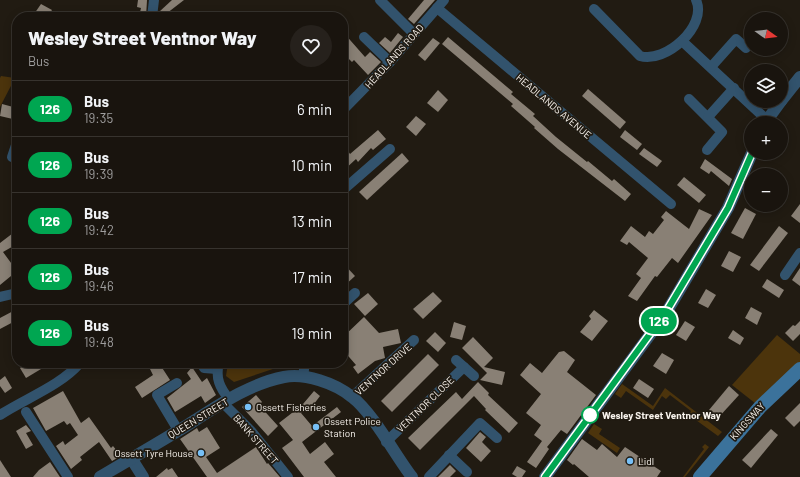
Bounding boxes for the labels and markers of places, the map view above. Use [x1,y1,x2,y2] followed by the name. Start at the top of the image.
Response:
[256,401,326,413] place label: Ossett Fisheries
[243,402,253,412] marker: Ossett Fisheries
[581,406,599,424] marker: Wesley Street Ventnor Way
[602,409,721,421] place label: Wesley Street Ventnor Way
[324,415,381,439] place label: Ossett Police Station
[311,422,321,432] marker: Ossett Police Station
[114,447,193,459] place label: Ossett Tyre House
[196,448,206,458] marker: Ossett Tyre House
[638,455,654,467] place label: Lidl
[625,456,635,466] marker: Lidl

